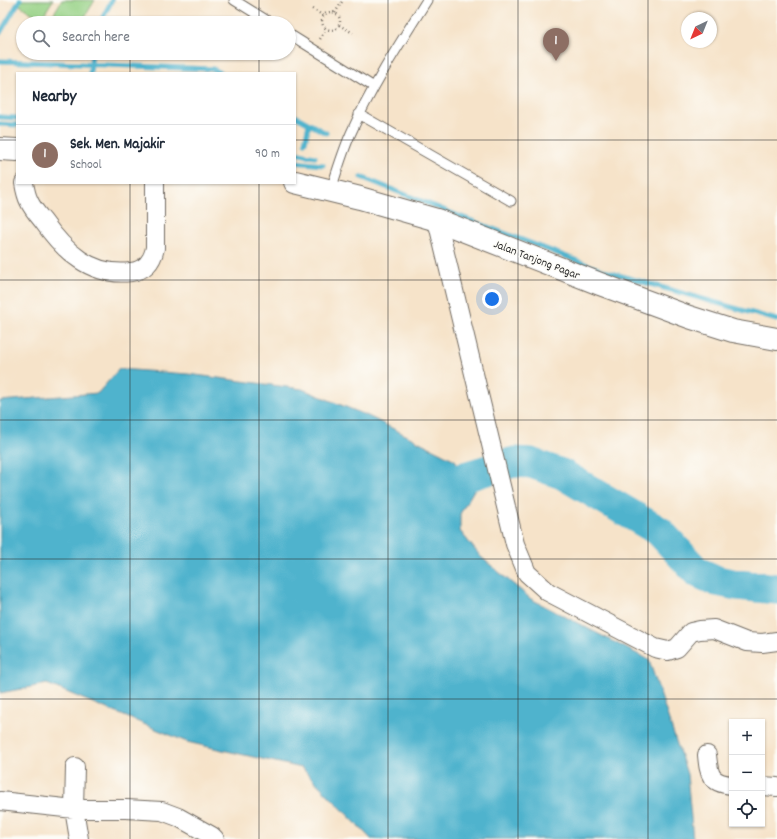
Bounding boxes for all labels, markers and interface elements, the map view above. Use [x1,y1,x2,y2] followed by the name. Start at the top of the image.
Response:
[681,12,717,48] north arrow
[16,16,296,60] search box
[30,27,52,49] icon: search
[62,27,130,49] text: Search here
[543,28,569,61] pin: 1
[32,86,76,110] text: Nearby
[70,134,165,156] text: Sek. Men. Majakir
[44,145,46,164] text: 1
[255,145,280,164] text: 90 m
[70,156,102,175] text: School
[491,236,583,285] street label: Jalan Tanjong Pagar
[482,289,502,309] your location
[729,719,765,827] map controls
[729,719,765,755] button: +
[729,755,765,791] button: −
[729,791,765,827] button: locate

